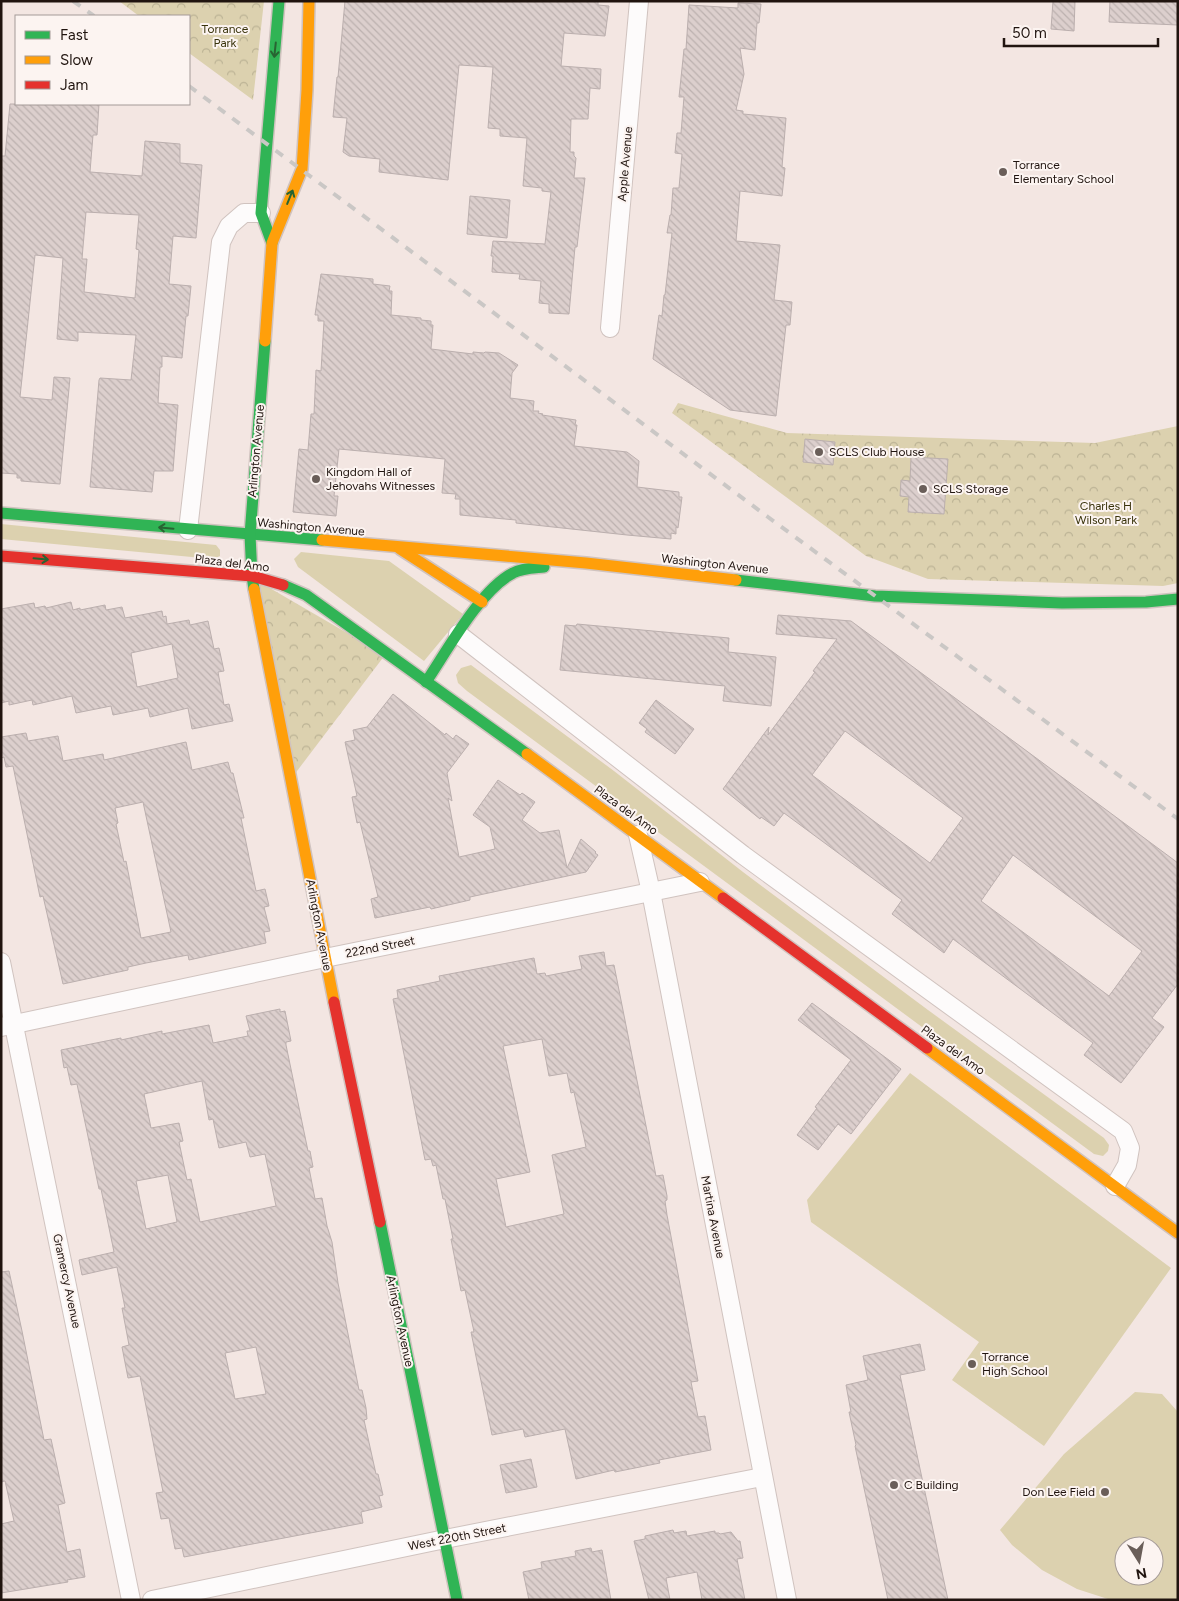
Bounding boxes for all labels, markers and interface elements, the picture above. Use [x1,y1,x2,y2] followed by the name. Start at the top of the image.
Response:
[15,15,190,105] legend
[1004,15,1158,47] scale bar
[202,22,249,50] park label: Torrance Park
[1012,24,1047,42] text: 50 m
[60,26,89,44] text: Fast
[270,41,279,57] one-way arrow
[60,51,93,69] text: Slow
[60,76,88,94] text: Jam
[615,126,635,202] street label: Apple Avenue
[1013,158,1114,186] place label: Torrance Elementary School
[997,166,1009,178] marker: Torrance Elementary School
[286,190,296,205] one-way arrow
[245,404,267,498] street label: Arlington Avenue
[829,445,925,459] place label: SCLS Club House
[813,446,825,458] marker: SCLS Club House
[326,465,436,493] place label: Kingdom Hall of Jehovahs Witnesses
[310,473,322,485] marker: Kingdom Hall of Jehovahs Witnesses
[933,482,1009,496] place label: SCLS Storage
[917,483,929,495] marker: SCLS Storage
[1075,499,1137,527] park label: Charles H Wilson Park
[257,515,366,539] street label: Washington Avenue
[158,523,174,533] one-way arrow
[194,551,270,575] street label: Plaza del Amo
[661,551,770,577] street label: Washington Avenue
[33,554,49,564] one-way arrow
[591,782,661,838] street label: Plaza del Amo
[303,878,335,972] street label: Arlington Avenue
[344,933,416,961] street label: 222nd Street
[918,1022,988,1078] street label: Plaza del Amo
[698,1174,728,1260] street label: Martina Avenue
[50,1232,84,1330] street label: Gramercy Avenue
[383,1274,417,1368] street label: Arlington Avenue
[982,1350,1048,1378] place label: Torrance High School
[966,1358,978,1370] marker: Torrance High School
[904,1478,959,1492] place label: C Building
[888,1479,900,1491] marker: C Building
[1022,1485,1095,1499] place label: Don Lee Field
[1099,1486,1111,1498] marker: Don Lee Field
[407,1521,508,1553] street label: West 220th Street
[1114,1536,1164,1586] north arrow
[1134,1564,1148,1583] text: N

